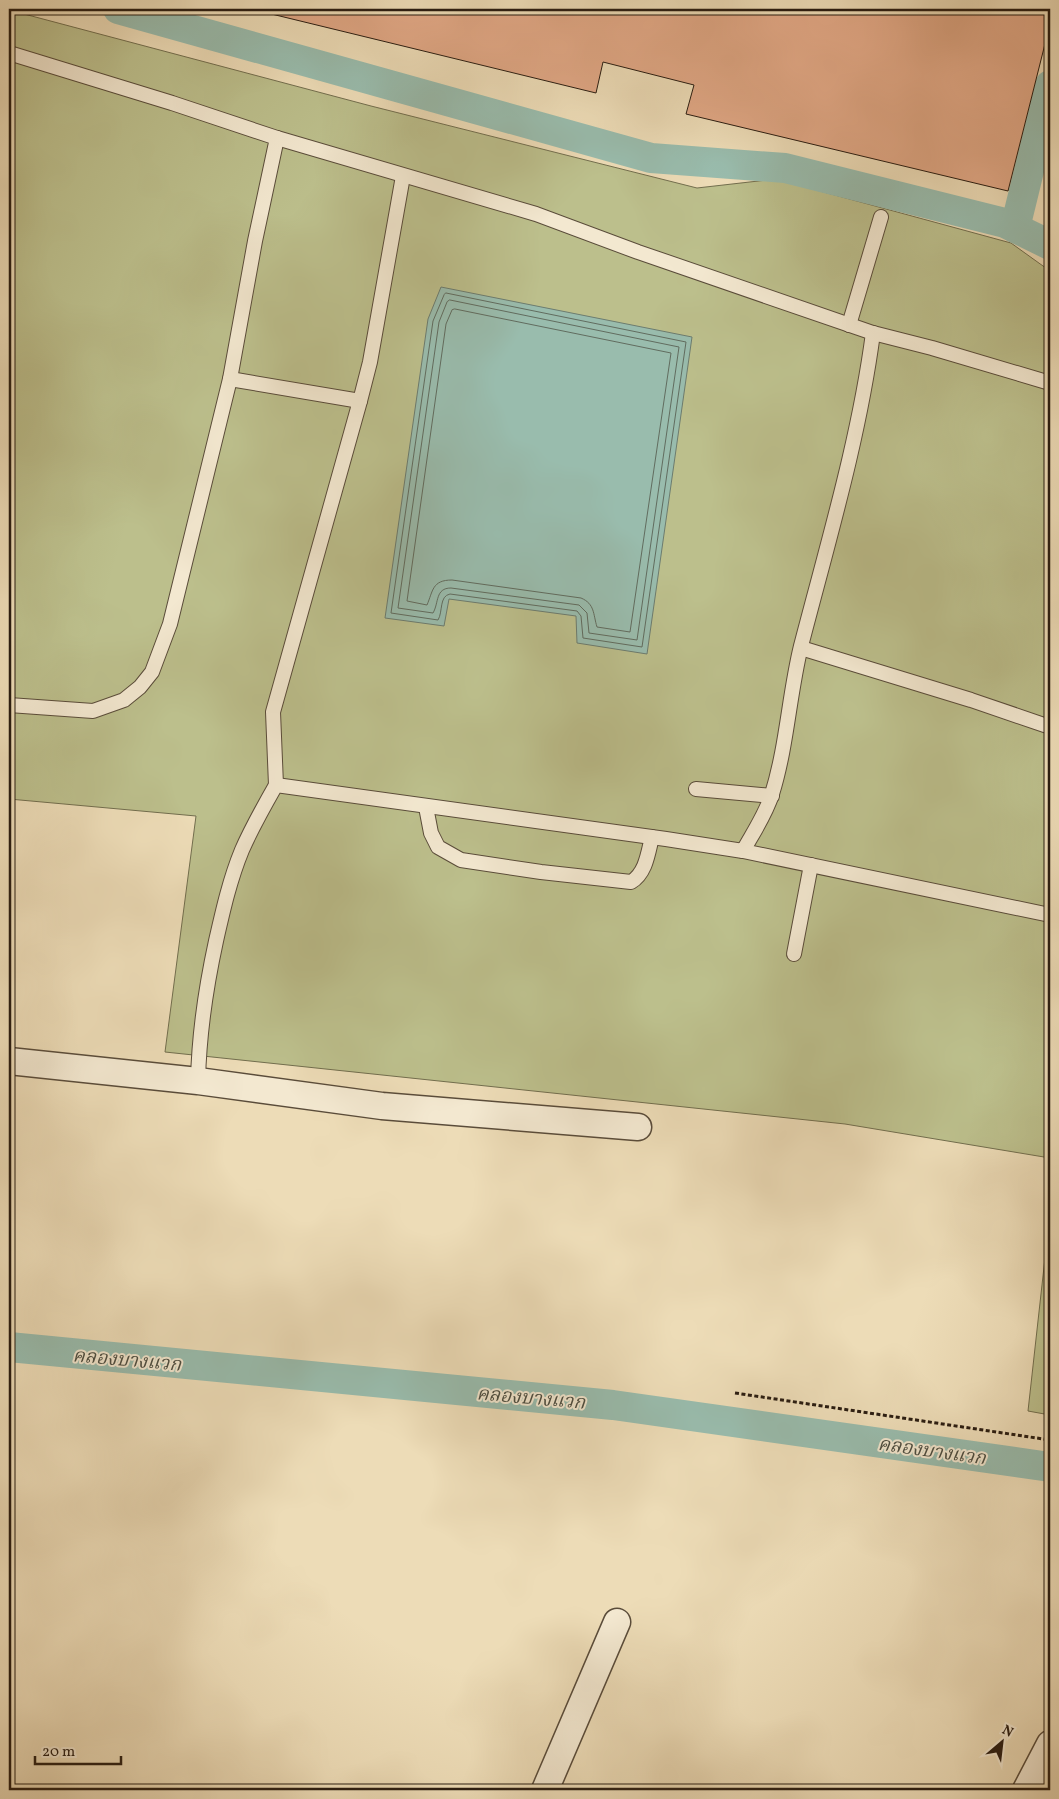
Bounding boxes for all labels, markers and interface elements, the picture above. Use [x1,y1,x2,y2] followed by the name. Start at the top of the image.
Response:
[72,1343,183,1379] water label: คลองบางแวก
[476,1381,587,1417] water label: คลองบางแวก
[876,1432,989,1473] water label: คลองบางแวก
[976,1716,1026,1766] north arrow
[998,1721,1016,1743] text: N
[35,1734,121,1766] scale bar
[42,1742,75,1763] text: 20 m

